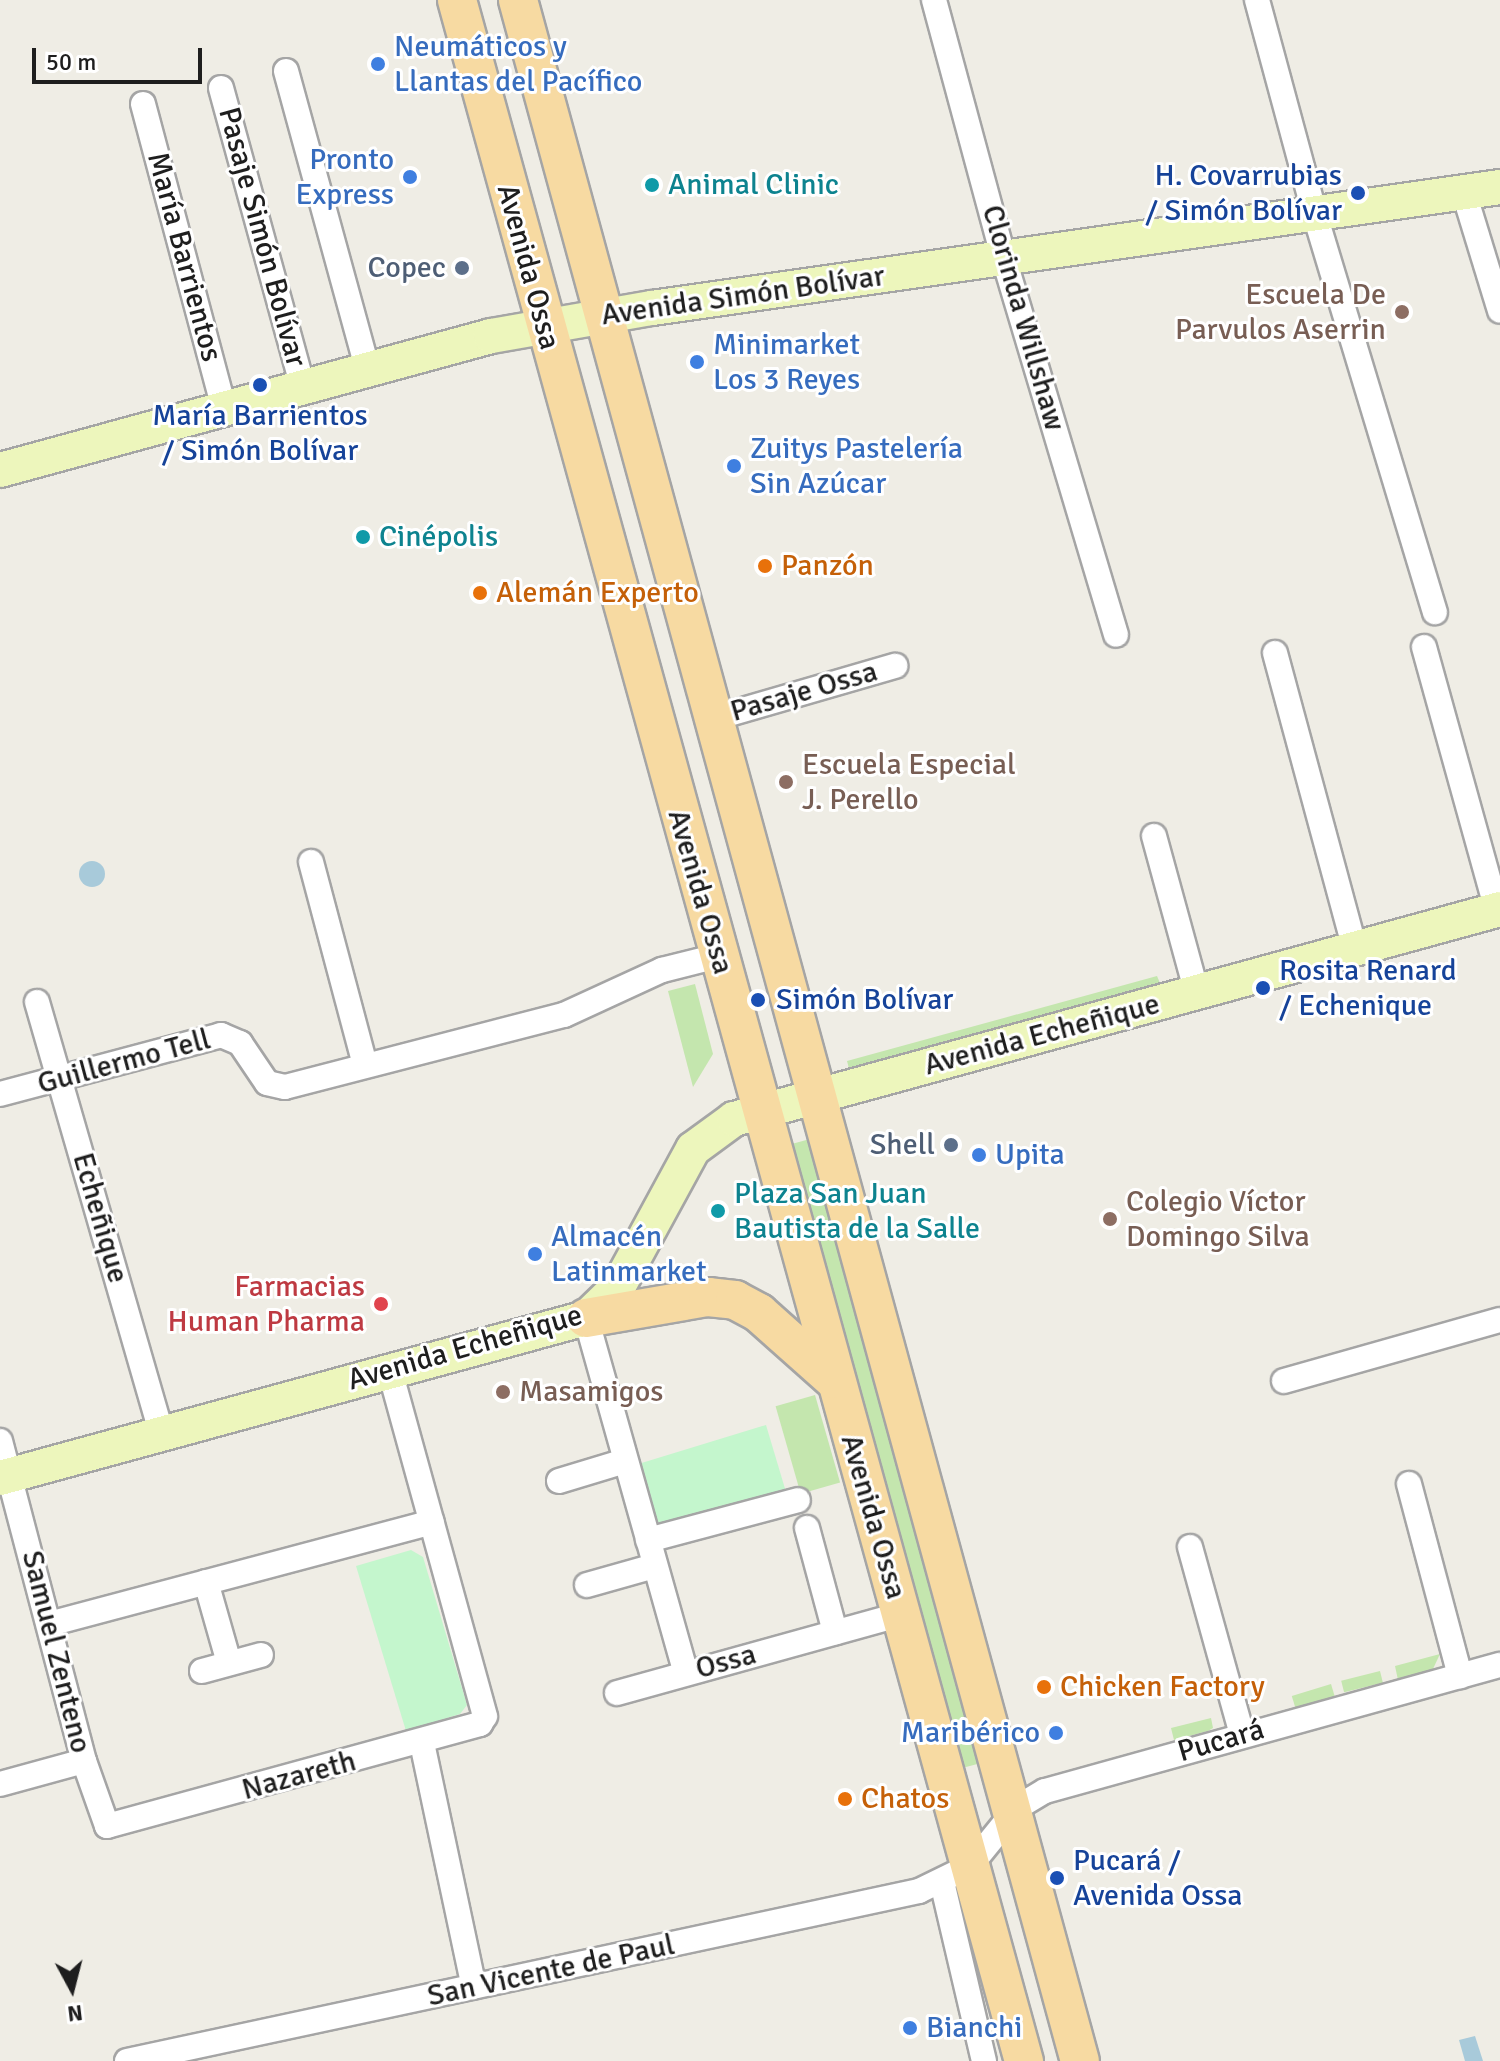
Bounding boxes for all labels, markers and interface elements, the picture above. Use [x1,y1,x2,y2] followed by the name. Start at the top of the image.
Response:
[394,29,642,100] place label: Neumáticos y Llantas del Pacífico
[36,32,206,82] scale bar
[46,47,96,77] text: 50 m
[369,55,387,73] marker: Neumáticos y Llantas del Pacífico
[210,103,314,371] street label: Pasaje Simón Bolívar
[296,142,394,212] place label: Pronto Express
[139,148,229,366] street label: María Barrientos
[1145,158,1342,228] place label: H. Covarrubias / Simón Bolívar
[668,167,839,203] place label: Animal Clinic
[401,168,419,186] marker: Pronto Express
[643,176,661,194] marker: Animal Clinic
[489,180,567,354] street label: Avenida Ossa
[1349,184,1367,202] marker: H. Covarrubias / Simón Bolívar
[974,201,1072,435] street label: Clorinda Willshaw
[367,250,446,286] place label: Copec
[599,258,887,334] street label: Avenida Simón Bolívar
[453,259,471,277] marker: Copec
[1175,277,1386,348] place label: Escuela De Parvulos Aserrin
[1393,303,1411,321] marker: Escuela De Parvulos Aserrin
[713,327,860,398] place label: Minimarket Los 3 Reyes
[688,353,706,371] marker: Minimarket Los 3 Reyes
[251,376,269,394] marker: María Barrientos / Simón Bolívar
[152,398,368,468] place label: María Barrientos / Simón Bolívar
[750,431,963,502] place label: Zuitys Pastelería Sin Azúcar
[725,457,743,475] marker: Zuitys Pastelería Sin Azúcar
[379,519,498,555] place label: Cinépolis
[354,528,372,546] marker: Cinépolis
[781,548,874,584] place label: Panzón
[756,557,774,575] marker: Panzón
[496,575,699,611] place label: Alemán Experto
[471,584,489,602] marker: Alemán Experto
[726,654,882,730] street label: Pasaje Ossa
[802,747,1016,818] place label: Escuela Especial J. Perello
[777,773,795,791] marker: Escuela Especial J. Perello
[659,806,741,978] street label: Avenida Ossa
[1279,953,1457,1024] place label: Rosita Renard / Echenique
[1254,979,1272,997] marker: Rosita Renard / Echenique
[776,982,953,1018] place label: Simón Bolívar
[920,986,1164,1084] street label: Avenida Echeñique
[747,989,769,1011] marker: Simón Bolívar
[34,1022,214,1102] street label: Guillermo Tell
[870,1127,935,1163] place label: Shell
[942,1136,960,1154] marker: Shell
[995,1137,1065,1173] place label: Upita
[970,1146,988,1164] marker: Upita
[64,1149,136,1287] street label: Echeñique
[734,1176,980,1246] place label: Plaza San Juan Bautista de la Salle
[1126,1184,1310,1254] place label: Colegio Víctor Domingo Silva
[709,1202,727,1220] marker: Plaza San Juan Bautista de la Salle
[1101,1210,1119,1228] marker: Colegio Víctor Domingo Silva
[551,1219,707,1290] place label: Almacén Latinmarket
[526,1245,544,1263] marker: Almacén Latinmarket
[168,1269,365,1340] place label: Farmacias Human Pharma
[372,1295,390,1313] marker: Farmacias Human Pharma
[344,1297,586,1399] street label: Avenida Echeñique
[519,1374,663,1410] place label: Masamigos
[494,1383,512,1401] marker: Masamigos
[832,1431,914,1603] street label: Avenida Ossa
[13,1547,99,1757] street label: Samuel Zenteno
[692,1637,760,1687] street label: Ossa
[1060,1669,1265,1705] place label: Chicken Factory
[1035,1678,1053,1696] marker: Chicken Factory
[1174,1712,1268,1770] street label: Pucará
[901,1715,1040,1751] place label: Maribérico
[1047,1724,1065,1742] marker: Maribérico
[238,1744,360,1808] street label: Nazareth
[861,1781,949,1817] place label: Chatos
[836,1790,854,1808] marker: Chatos
[1073,1843,1243,1914] place label: Pucará / Avenida Ossa
[1048,1869,1066,1887] marker: Pucará / Avenida Ossa
[424,1927,678,2015] street label: San Vicente de Paul
[32,1949,112,2029] north arrow
[66,1999,84,2028] text: N
[926,2010,1022,2046] place label: Bianchi
[901,2019,919,2037] marker: Bianchi

